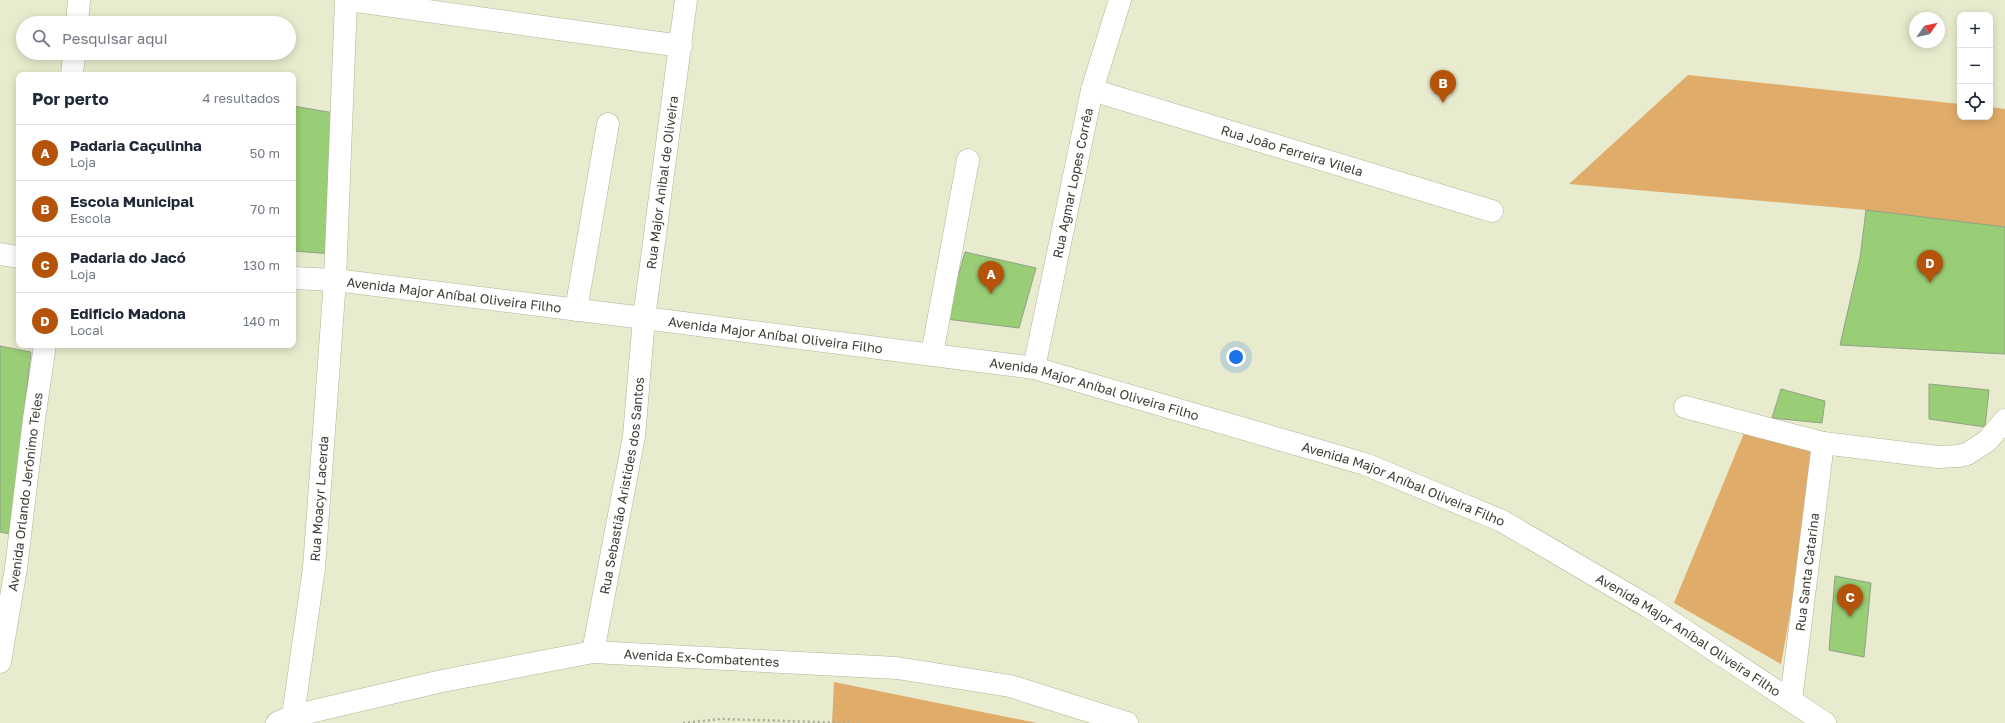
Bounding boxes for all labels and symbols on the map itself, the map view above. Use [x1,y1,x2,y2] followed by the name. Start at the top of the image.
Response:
[1909,12,1945,48] north arrow
[1430,70,1456,103] pin: B
[643,95,681,270] street label: Rua Major Anibal de Oliveira
[1049,106,1096,260] street label: Rua Agmar Lopes Corrêa
[1219,121,1365,180] street label: Rua João Ferreira Vilela
[1917,250,1943,283] pin: D
[978,261,1004,294] pin: A
[346,274,562,316] street label: Avenida Major Aníbal Oliveira Filho
[667,313,884,357] street label: Avenida Major Aníbal Oliveira Filho
[1226,347,1246,367] your location
[989,354,1201,424] street label: Avenida Major Aníbal Oliveira Filho
[596,376,647,596] street label: Rua Sebastião Aristides dos Santos
[4,391,46,593] street label: Avenida Orlando Jerônimo Teles
[307,435,332,562] street label: Rua Moacyr Lacerda
[1300,438,1508,529] street label: Avenida Major Aníbal Oliveira Filho
[1792,512,1822,632] street label: Rua Santa Catarina
[1593,570,1784,700] street label: Avenida Major Aníbal Oliveira Filho
[1837,584,1863,617] pin: C
[623,646,780,670] street label: Avenida Ex-Combatentes

